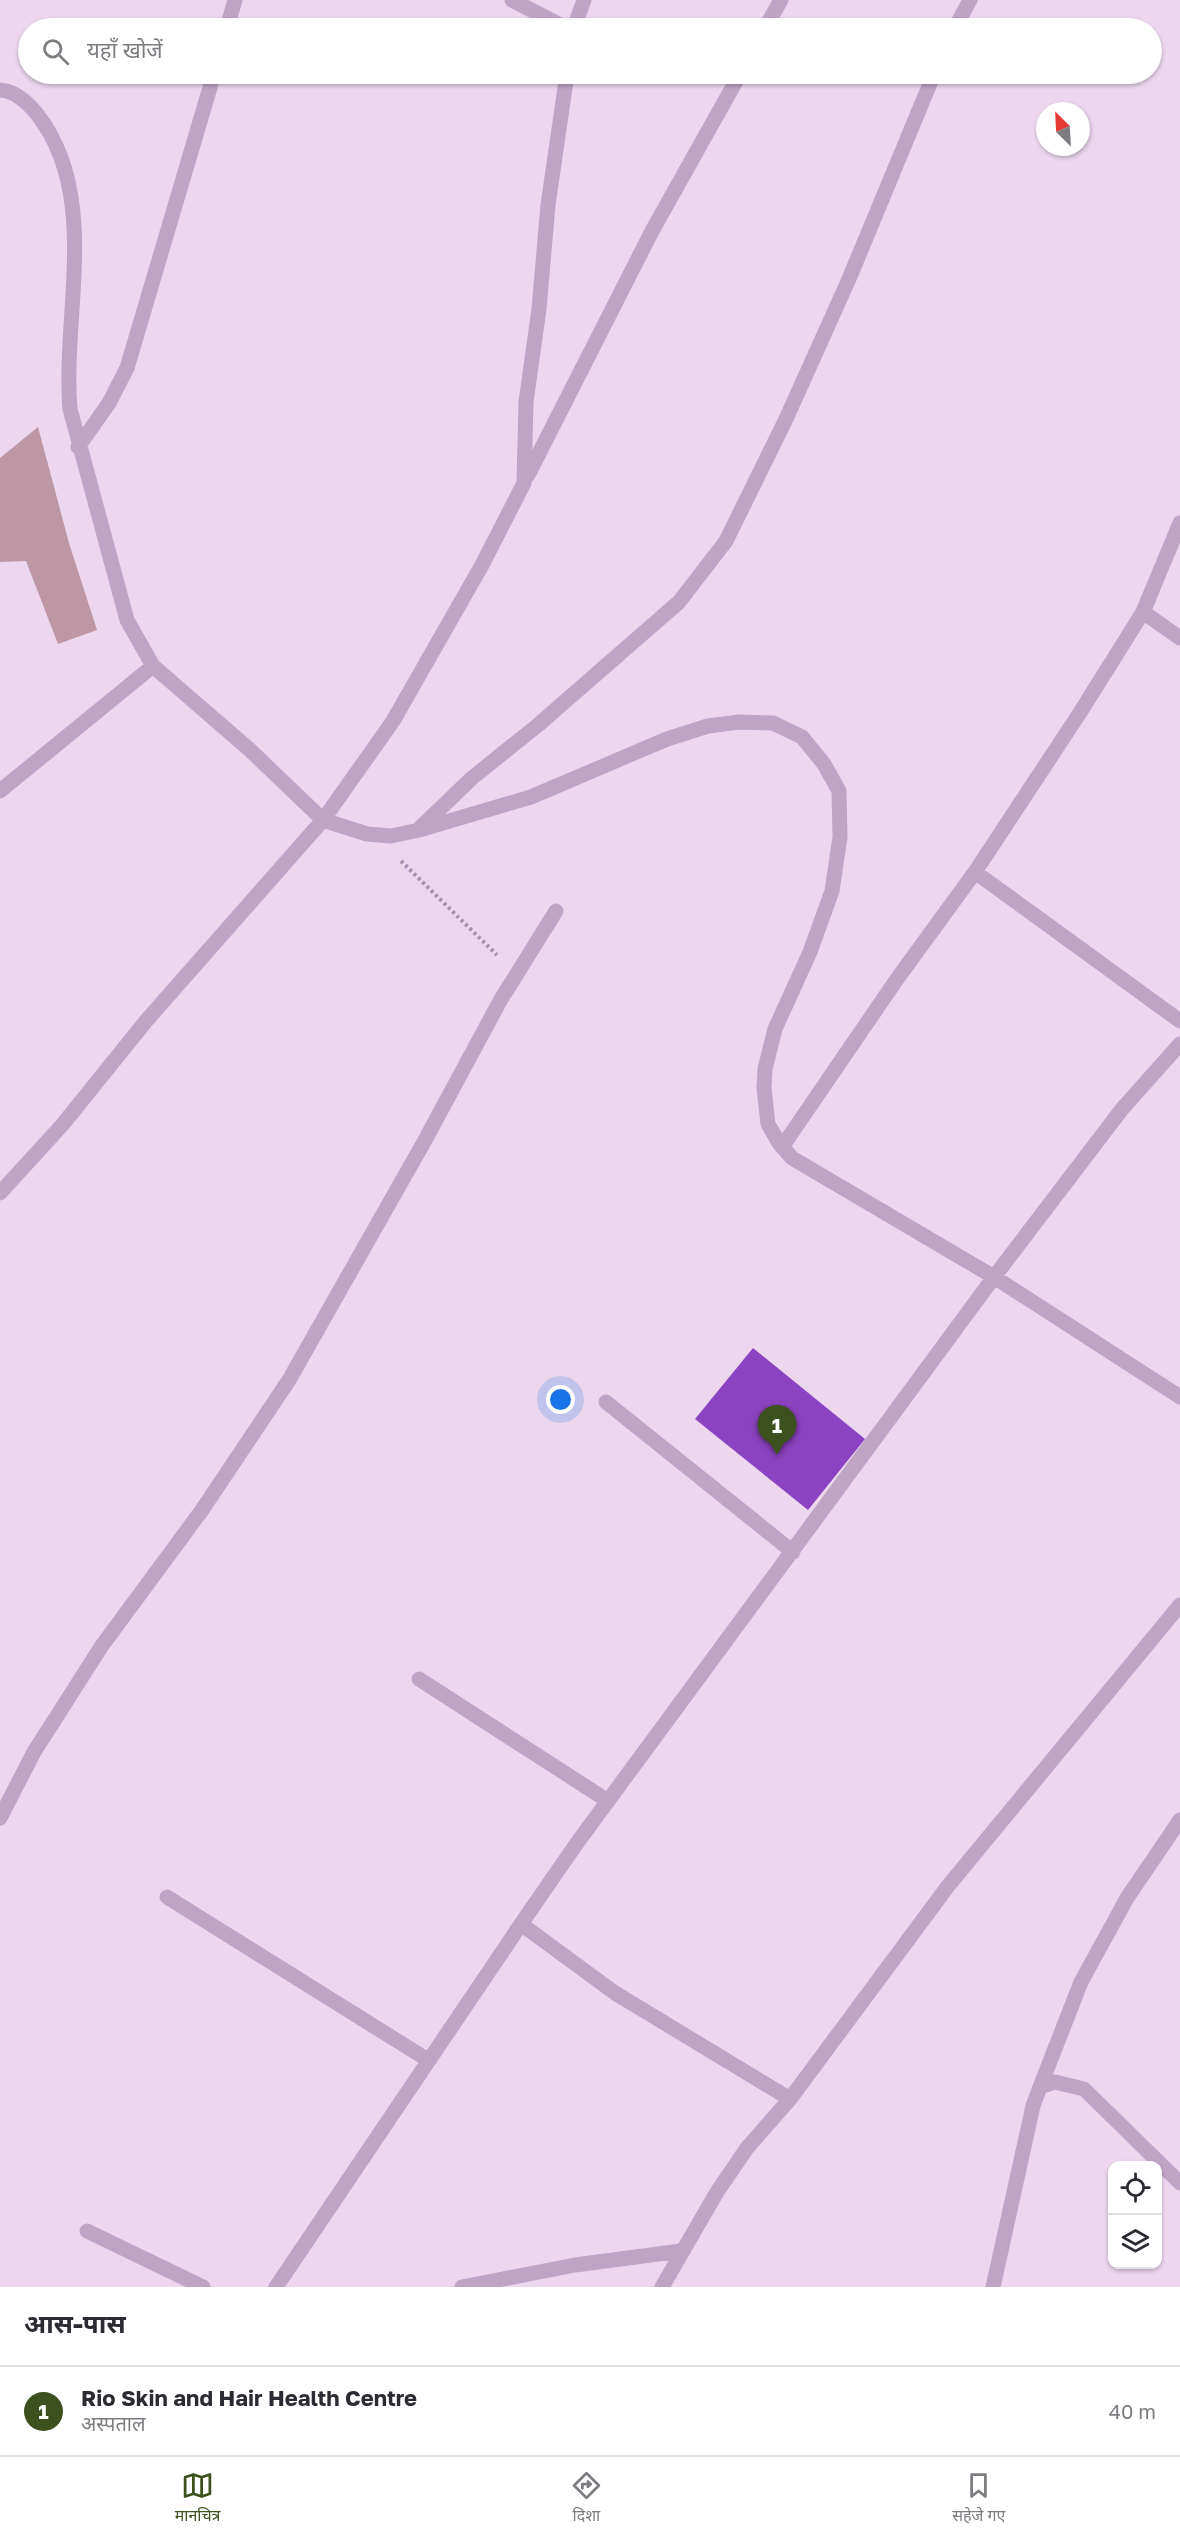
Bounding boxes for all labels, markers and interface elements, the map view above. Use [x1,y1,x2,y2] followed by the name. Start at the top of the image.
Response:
[18,18,1162,84] search box
[39,35,72,68] icon: search
[87,36,163,63] text: यहाँ खोजें
[1036,102,1090,156] north arrow
[546,1385,575,1414] your location
[758,1406,796,1455] pin: 1
[1108,2161,1162,2269] map controls
[1108,2161,1162,2215] button: locate
[1108,2215,1162,2269] button: layers
[24,2308,126,2339] text: आस-पास
[81,2384,417,2411] text: Rio Skin and Hair Health Centre
[38,2399,49,2423] text: 1
[1109,2399,1156,2423] text: 40 m
[81,2411,146,2435] text: अस्पताल
[175,2469,220,2528] tab: मानचित्र
[570,2469,603,2528] tab: दिशा
[952,2469,1005,2528] tab: सहेजे गए

